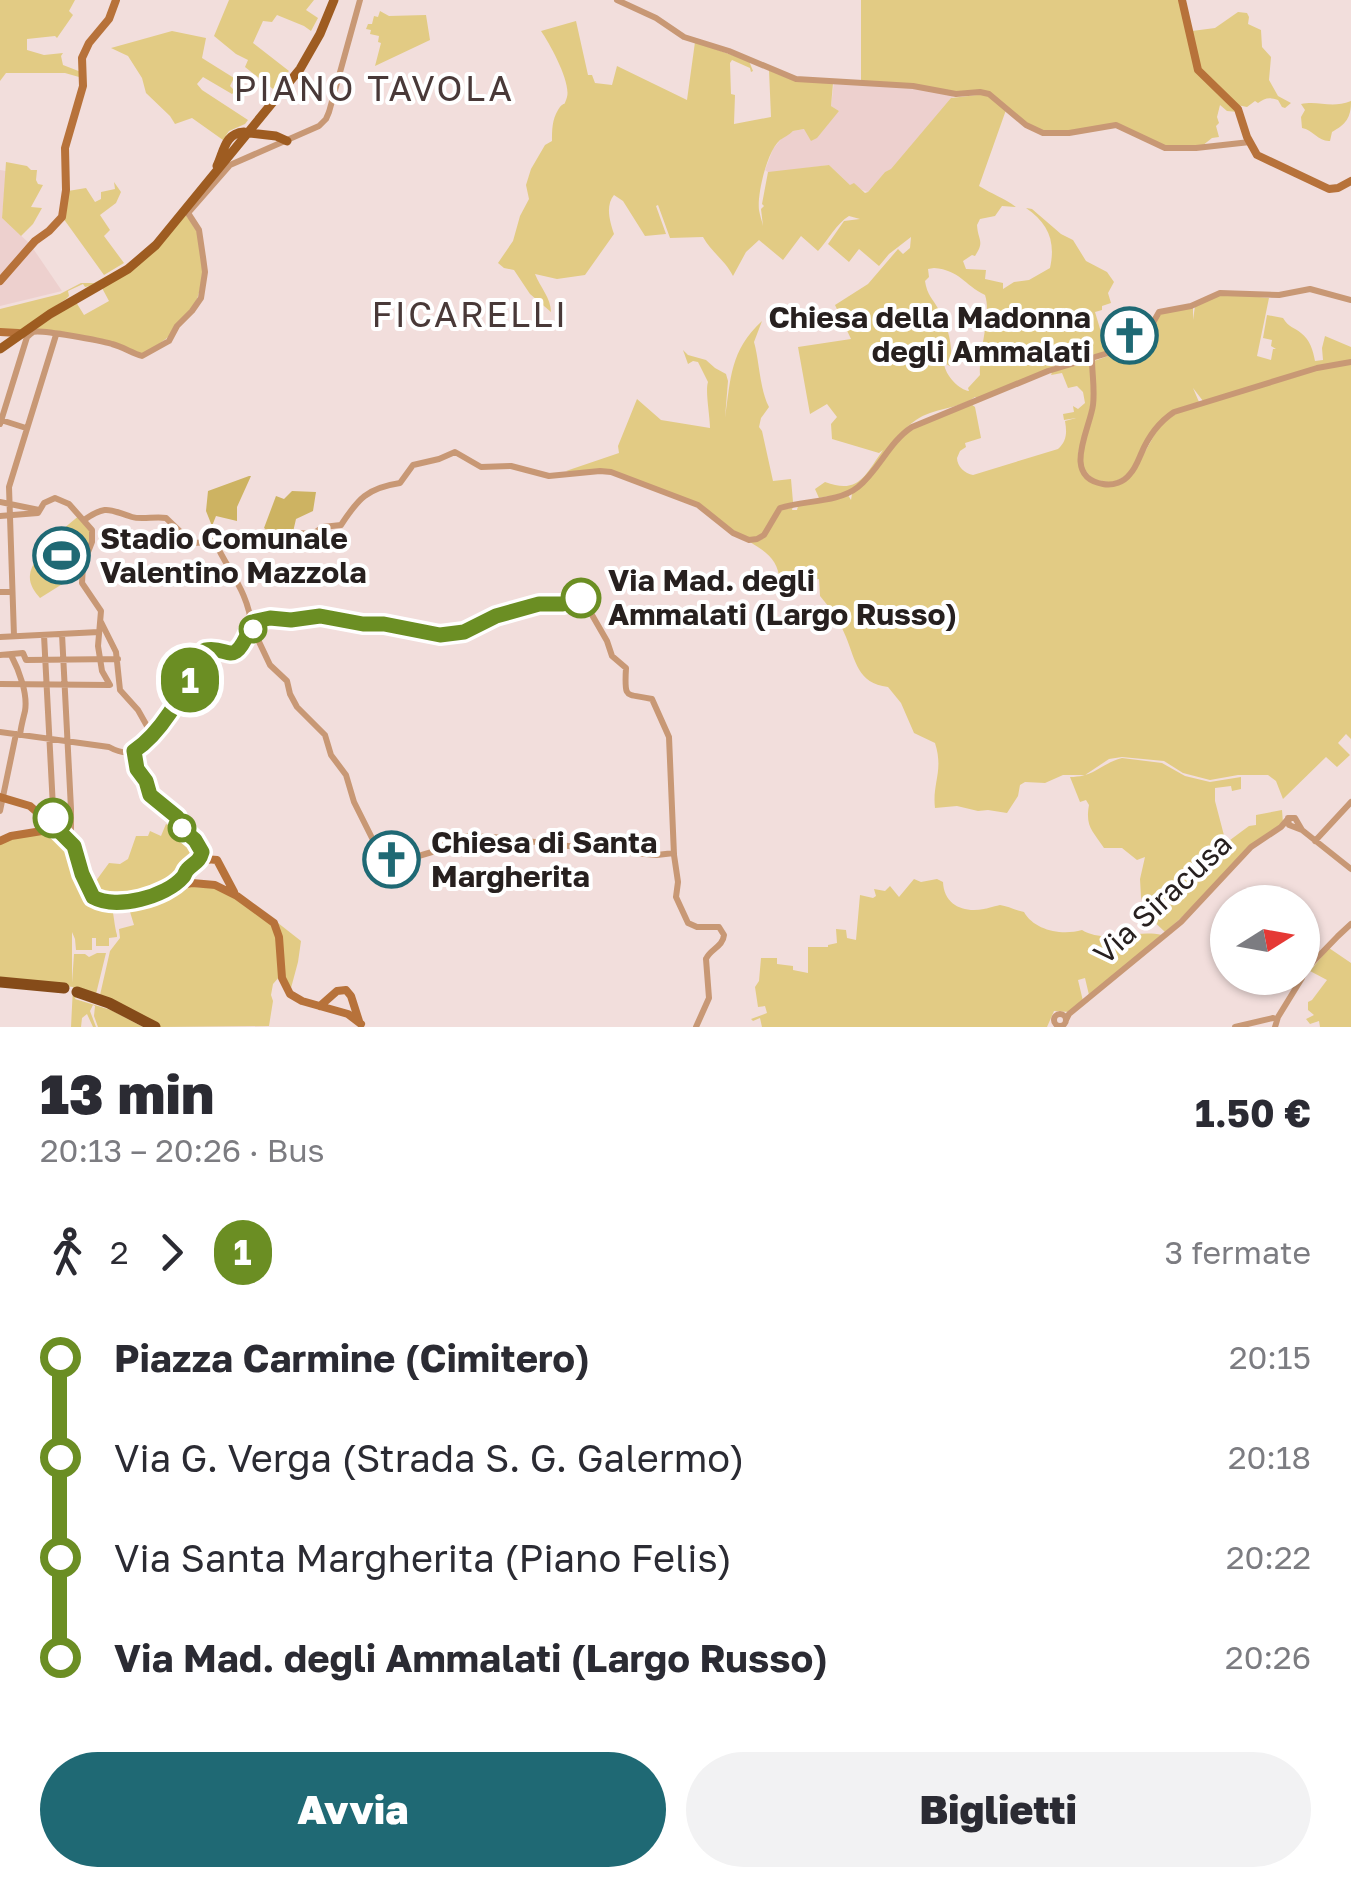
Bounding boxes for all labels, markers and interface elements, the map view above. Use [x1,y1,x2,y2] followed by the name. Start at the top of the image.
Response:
[234,67,514,109] district label: PIANO TAVOLA
[372,293,568,335] district label: FICARELLI
[769,299,1091,369] place label: Chiesa della Madonna degli Ammalati
[1100,305,1160,365] church icon: Chiesa della Madonna degli Ammalati
[100,520,367,590] place label: Stadio Comunale Valentino Mazzola
[31,526,91,586] sports icon: Stadio Comunale Valentino Mazzola
[608,562,957,632] place label: Via Mad. degli Ammalati (Largo Russo)
[562,579,600,617] marker: Via Mad. degli Ammalati (Largo Russo)
[240,616,266,642] unlabelled marker
[158,648,222,712] line badge: 1
[181,659,199,701] text: 1
[34,799,72,837] unlabelled marker
[169,815,195,841] unlabelled marker
[431,824,657,894] place label: Chiesa di Santa Margherita
[1086,825,1239,971] street label: Via Siracusa
[362,830,422,890] church icon: Chiesa di Santa Margherita
[1210,885,1320,995] north arrow
[1210,885,1320,995] map controls
[40,1060,214,1126] text: 13 min
[1195,1090,1311,1135] text: 1.50 €
[40,1131,324,1169] text: 20:13 – 20:26 · Bus
[40,1225,95,1280] icon: walk
[144,1225,199,1280] icon: forward
[234,1231,252,1273] text: 1
[110,1233,129,1271] text: 2
[1164,1233,1311,1271] text: 3 fermate
[114,1335,590,1380] text: Piazza Carmine (Cimitero)
[1229,1338,1311,1376] text: 20:15
[114,1435,745,1480] text: Via G. Verga (Strada S. G. Galermo)
[1228,1438,1311,1476] text: 20:18
[114,1535,732,1580] text: Via Santa Margherita (Piano Felis)
[1226,1538,1311,1576] text: 20:22
[114,1635,828,1680] text: Via Mad. degli Ammalati (Largo Russo)
[1225,1638,1311,1676] text: 20:26
[40,1752,666,1867] button: Avvia
[686,1752,1311,1867] button: Biglietti

